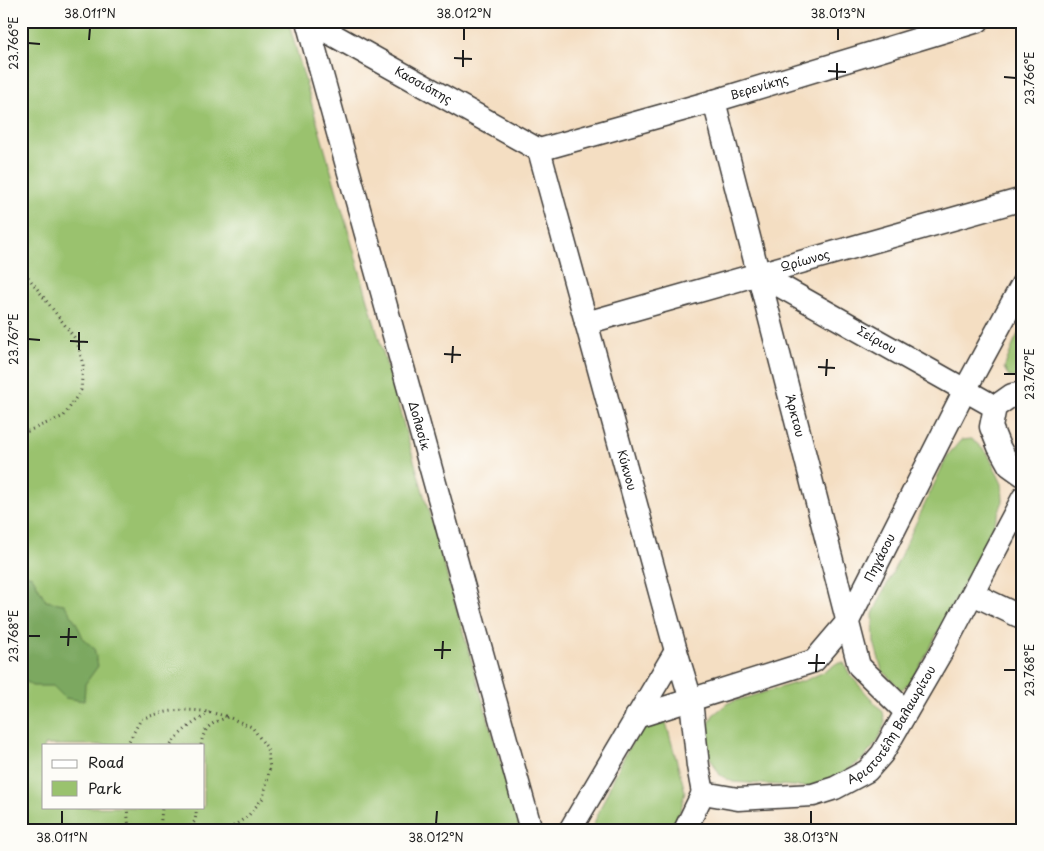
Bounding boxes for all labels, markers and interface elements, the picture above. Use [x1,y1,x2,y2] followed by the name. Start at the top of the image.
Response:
[64,4,116,22] text: 38.011°N
[436,4,492,22] text: 38.012°N
[811,4,865,22] text: 38.013°N
[4,16,22,70] text: 23.766°E
[1020,51,1038,105] text: 23.766°E
[392,61,456,108] street label: Κασσιόπης
[727,69,790,104] street label: Βερενίκης
[779,244,832,275] street label: Ωρίωνος
[4,313,22,365] text: 23.767°E
[854,321,900,358] street label: Σείριου
[1020,348,1038,400] text: 23.767°E
[782,392,810,439] street label: Άρκτου
[405,399,436,452] street label: Δολασίκ
[613,448,642,493] street label: Κύκνου
[859,530,899,585] street label: Πηγάσου
[4,610,22,662] text: 23.768°E
[1020,644,1038,696] text: 23.768°E
[843,662,940,788] street label: Αριστοτέλη Βαλαωρίτου
[42,744,205,808] legend
[88,750,124,773] text: Road
[88,776,122,799] text: Park
[36,828,88,846] text: 38.011°N
[408,828,464,846] text: 38.012°N
[784,828,838,846] text: 38.013°N

